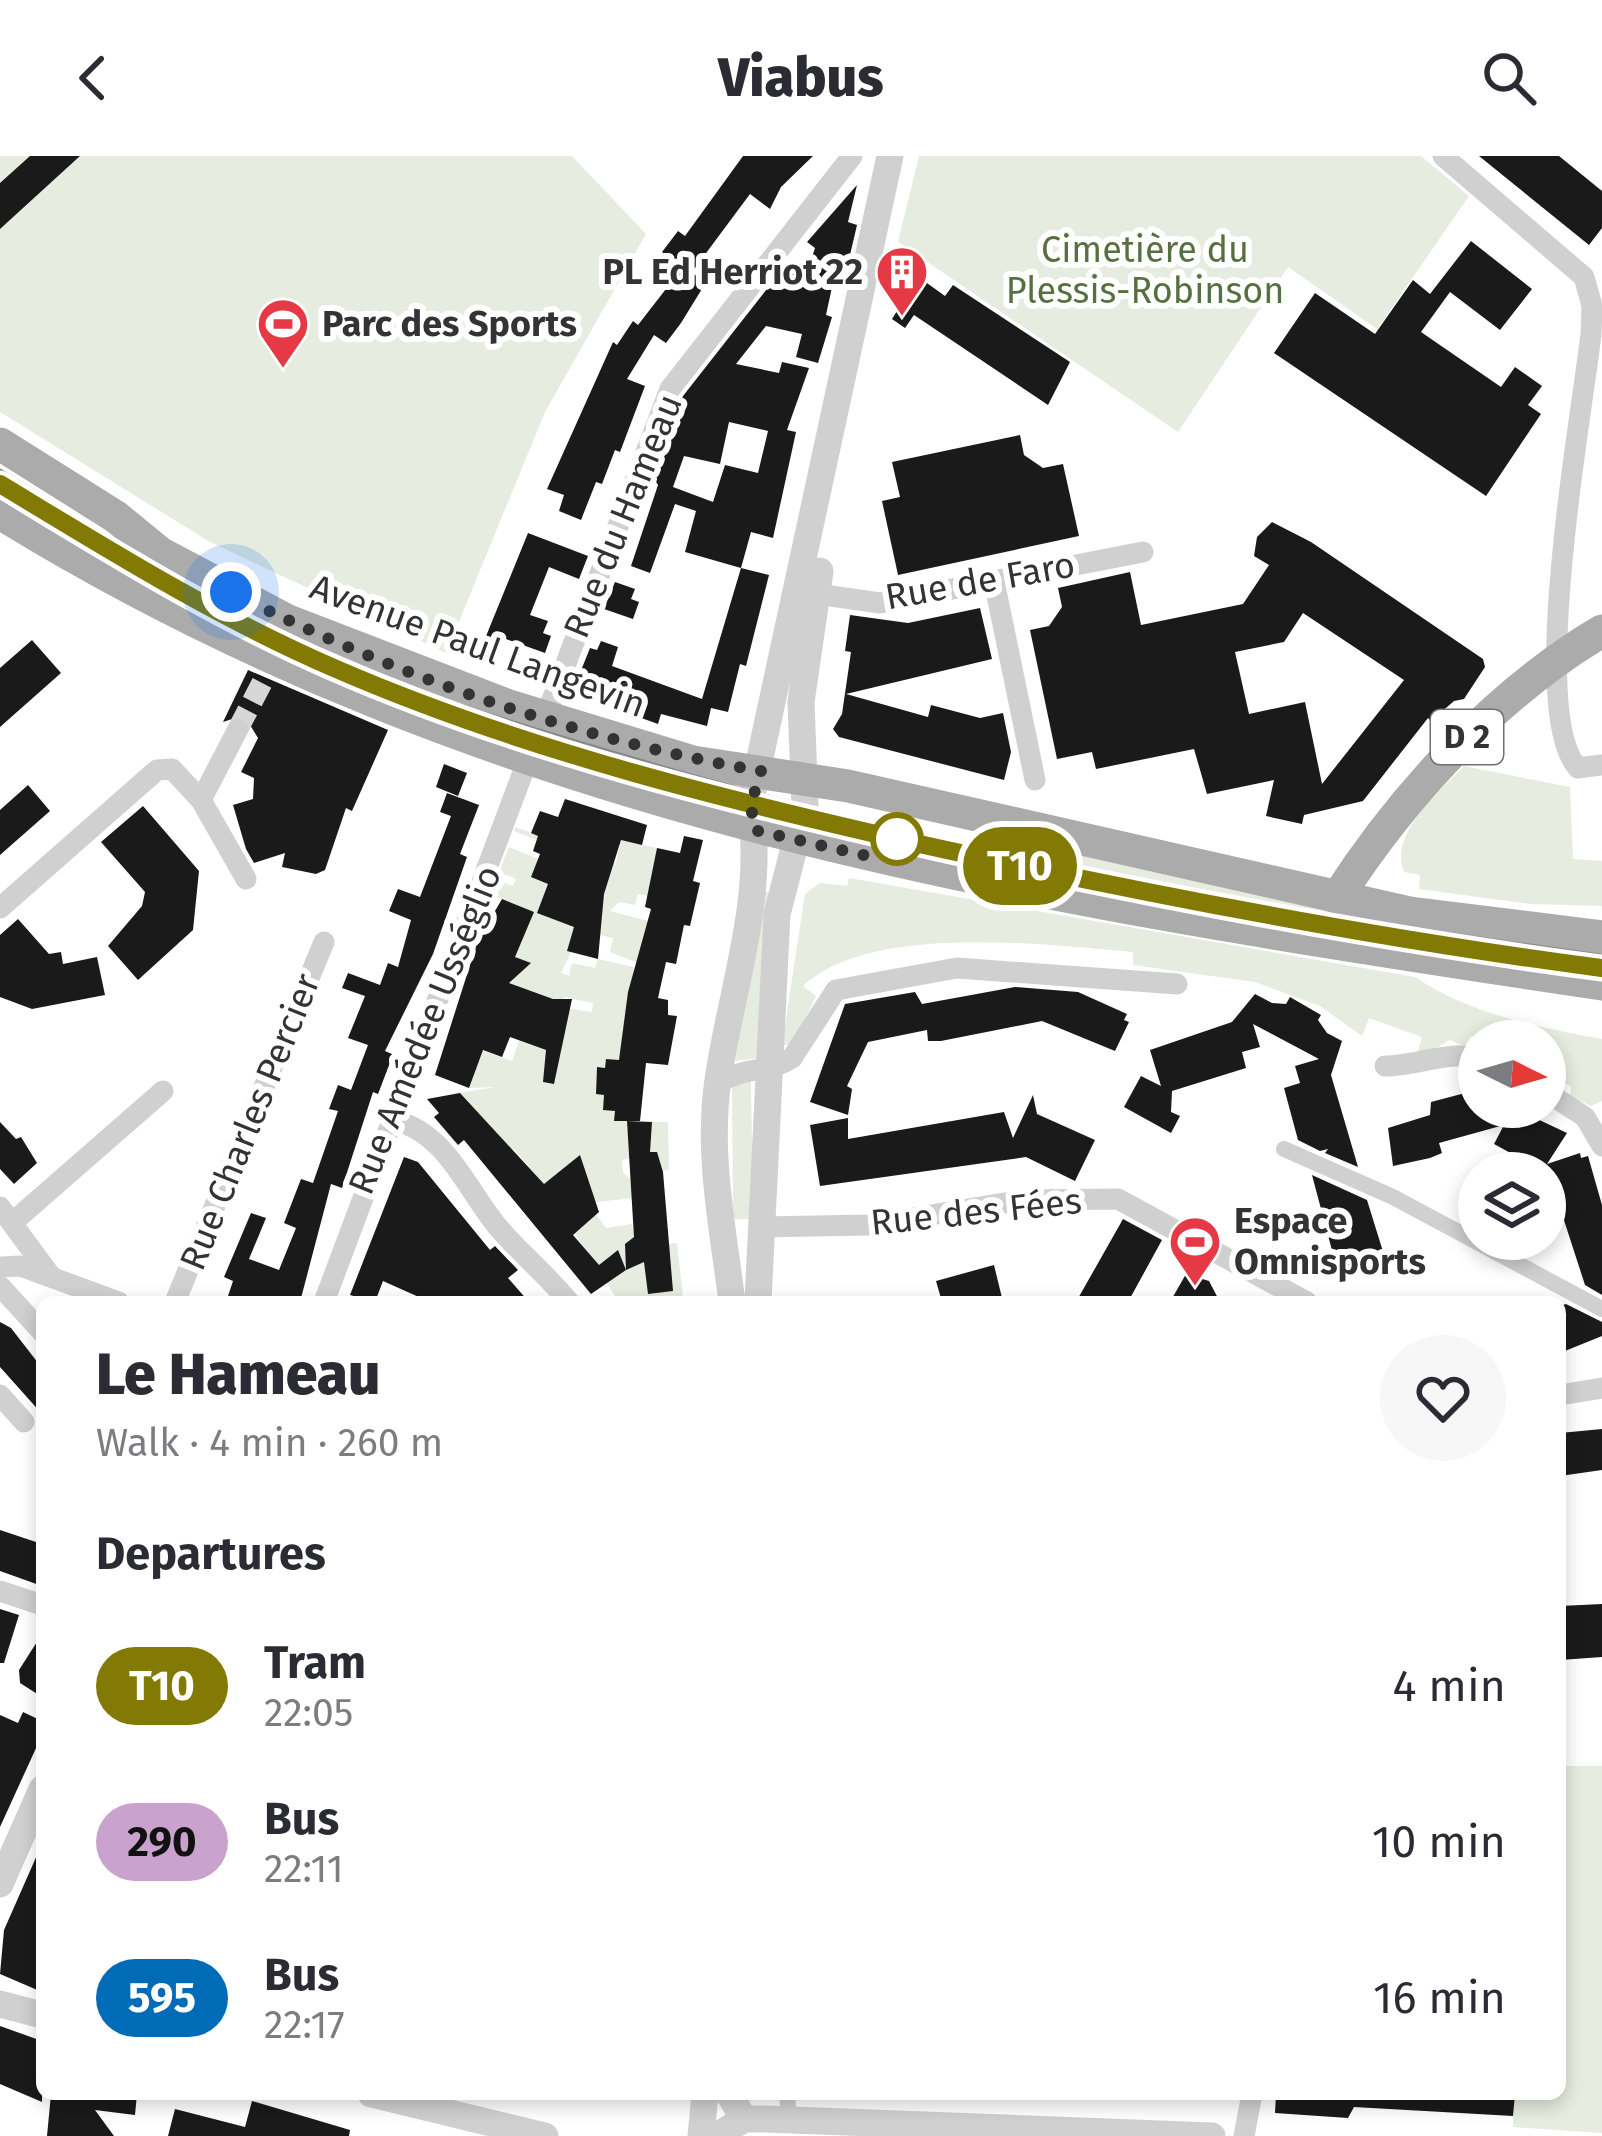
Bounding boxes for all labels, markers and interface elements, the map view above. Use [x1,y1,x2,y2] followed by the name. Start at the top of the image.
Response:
[60,45,126,111] icon: back
[1476,45,1542,111] icon: search
[718,46,884,110] text: Viabus
[1006,228,1284,313] park label: Cimetière du Plessis-Robinson
[874,244,930,318] building icon: PL Ed Herriot 22
[603,250,863,294] place label: PL Ed Herriot 22
[255,296,311,370] sports icon: Parc des Sports
[322,302,577,346] place label: Parc des Sports
[554,388,692,644] street label: Rue du Hameau
[882,543,1078,619] street label: Rue de Faro
[201,562,261,622] your location
[304,565,652,727] street label: Avenue Paul Langevin
[1431,710,1503,764] road number: D 2
[872,814,922,864] unlabelled marker
[951,827,1089,905] line badge: T10
[987,841,1053,891] text: T10
[339,859,511,1201] street label: Rue Amédée Usséglio
[170,967,330,1277] street label: Rue Charles Percier
[1458,1020,1566,1128] north arrow
[1458,1020,1566,1260] map controls
[1458,1152,1566,1260] button: layers
[868,1179,1084,1245] street label: Rue des Fées
[1234,1199,1426,1284] place label: Espace Omnisports
[1167,1214,1223,1288] sports icon: Espace Omnisports
[1380,1335,1506,1461] button: heart
[96,1341,381,1409] text: Le Hameau
[96,1420,443,1466] text: Walk · 4 min · 260 m
[96,1527,326,1581] text: Departures
[264,1636,366,1690] text: Tram
[1393,1659,1506,1713] text: 4 min
[129,1661,195,1711] text: T10
[264,1690,353,1736] text: 22:05
[264,1792,339,1846] text: Bus
[1372,1815,1506,1869] text: 10 min
[127,1817,197,1867] text: 290
[264,1846,344,1892] text: 22:11
[264,1948,339,2002] text: Bus
[1373,1971,1506,2025] text: 16 min
[128,1973,196,2023] text: 595
[264,2002,345,2048] text: 22:17

